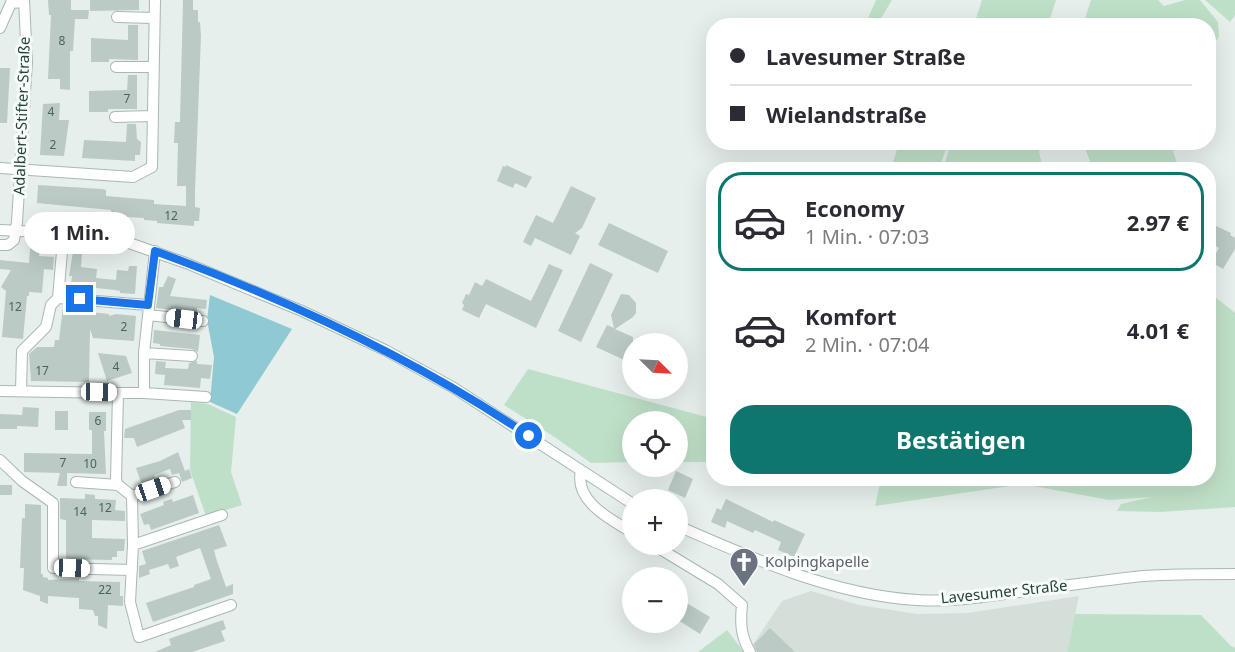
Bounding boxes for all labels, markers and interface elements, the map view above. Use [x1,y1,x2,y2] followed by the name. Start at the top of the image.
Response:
[59,32,66,49] house number: 8
[8,36,34,196] street label: Adalbert-Stifter-Straße
[766,41,966,71] text: Lavesumer Straße
[124,90,131,107] house number: 7
[766,99,927,129] text: Wielandstraße
[48,103,55,120] house number: 4
[50,136,57,153] house number: 2
[805,193,904,223] text: Economy
[733,195,787,249] icon: car
[164,207,178,224] house number: 12
[1127,207,1189,237] text: 2.97 €
[25,212,136,254] callout: 1 Min.
[49,219,110,246] text: 1 Min.
[805,223,930,250] text: 1 Min. · 07:03
[66,285,93,312] route end
[8,298,22,315] house number: 12
[805,301,896,331] text: Komfort
[733,303,787,357] icon: car
[165,308,203,330] car
[1127,315,1189,345] text: 4.01 €
[121,318,128,335] house number: 2
[805,331,930,358] text: 2 Min. · 07:04
[622,333,688,399] north arrow
[622,333,688,633] map controls
[113,358,120,375] house number: 4
[35,362,49,379] house number: 17
[81,383,117,401] car
[730,405,1192,474] button: Bestätigen
[622,411,688,477] button: locate
[95,412,102,429] house number: 6
[515,422,542,449] route start
[60,454,67,471] house number: 7
[83,455,97,472] house number: 10
[133,475,173,503] car
[622,489,688,555] button: +
[98,499,112,516] house number: 12
[73,503,87,520] house number: 14
[728,546,760,588] church icon: Kolpingkapelle
[765,551,869,571] place label: Kolpingkapelle
[54,558,90,578] car
[622,567,688,633] button: −
[940,574,1068,608] street label: Lavesumer Straße
[98,581,112,598] house number: 22

